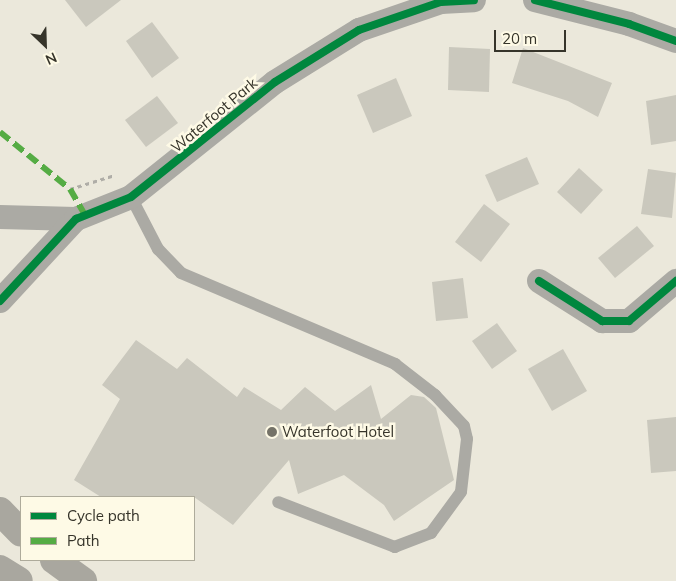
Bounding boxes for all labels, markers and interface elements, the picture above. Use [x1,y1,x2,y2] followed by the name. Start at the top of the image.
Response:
[20,20,70,70] north arrow
[496,20,568,52] scale bar
[502,29,537,48] text: 20 m
[43,48,60,69] text: N
[167,74,261,156] street label: Waterfoot Park
[282,423,394,441] place label: Waterfoot Hotel
[266,426,278,438] marker: Waterfoot Hotel
[20,496,195,561] legend
[67,506,140,525] text: Cycle path
[67,531,99,550] text: Path

